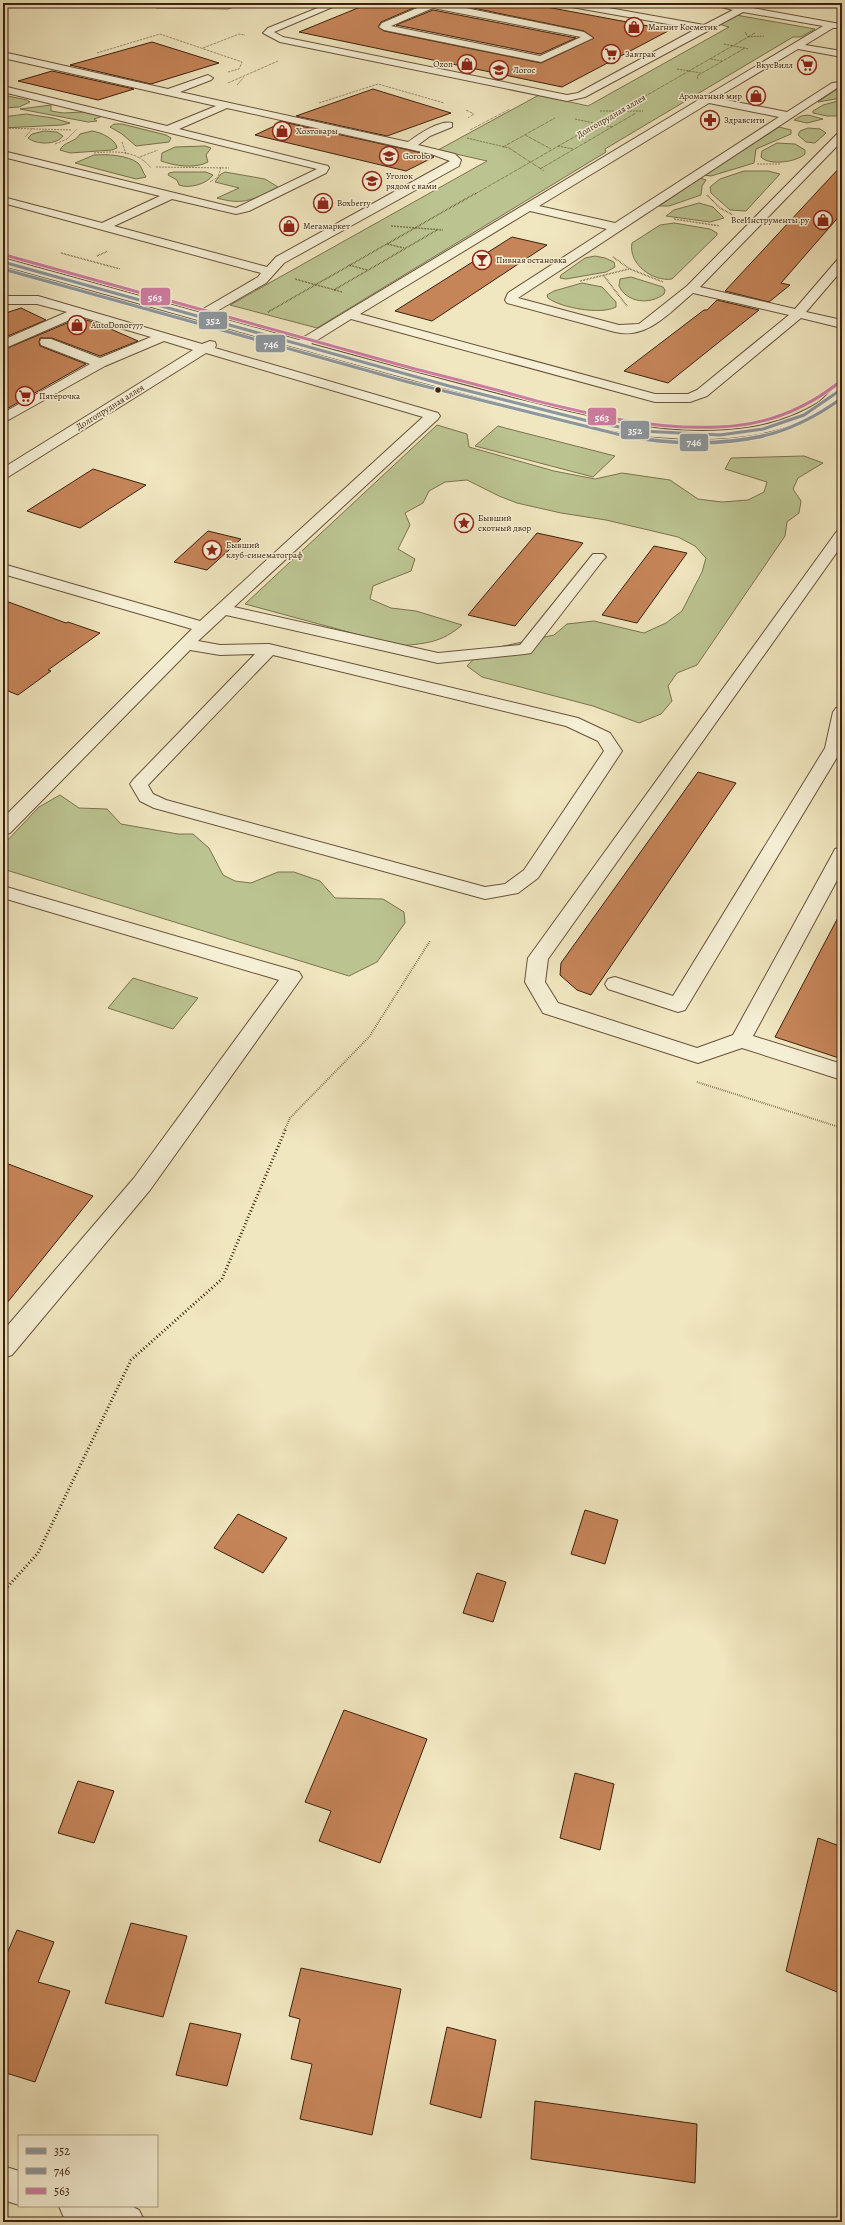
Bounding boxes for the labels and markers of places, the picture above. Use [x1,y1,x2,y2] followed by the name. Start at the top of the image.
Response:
[623,16,645,38] shop icon: Магнит Косметик
[648,21,718,33] place label: Магнит Косметик
[600,43,622,65] supermarket icon: Завтрак
[625,48,656,60] place label: Завтрак
[456,53,478,75] shop icon: Ozon
[796,54,818,76] supermarket icon: ВкусВилл
[433,58,453,70] place label: Ozon
[488,59,510,81] school or university icon: Логос
[756,59,794,71] place label: ВкусВилл
[513,64,536,76] place label: Логос
[745,85,767,107] shop icon: Ароматный мир
[678,90,742,102] place label: Ароматный мир
[699,109,721,131] pharmacy icon: Здравсити
[724,114,765,126] place label: Здравсити
[271,120,293,142] shop icon: Хозтовары
[296,125,338,137] place label: Хозтовары
[378,145,400,167] school or university icon: Gorobo
[403,150,431,162] place label: Gorobo
[361,170,383,192] school or university icon: Уголок рядом с вами
[386,170,437,192] place label: Уголок рядом с вами
[312,192,334,214] shop icon: Boxberry
[337,197,371,209] place label: Boxberry
[812,209,834,231] shop icon: ВсеИнструменты.ру
[731,214,810,226] place label: ВсеИнструменты.ру
[278,215,300,237] shop icon: Мегамаркет
[303,220,350,232] place label: Мегамаркет
[471,249,493,271] bar icon: Пивная остановка
[496,254,568,266] place label: Пивная остановка
[66,314,88,336] shop icon: AutoDonor777
[90,319,143,331] place label: AutoDonor777
[14,385,36,407] supermarket icon: Пятёрочка
[433,385,443,395] unlabelled marker
[39,390,81,402] place label: Пятёрочка
[453,512,475,534] place icon: Бывший скотный двор
[478,512,531,534] place label: Бывший скотный двор
[201,539,223,561] place icon: Бывший клуб-синематограф
[226,539,303,561] place label: Бывший клуб-синематограф

